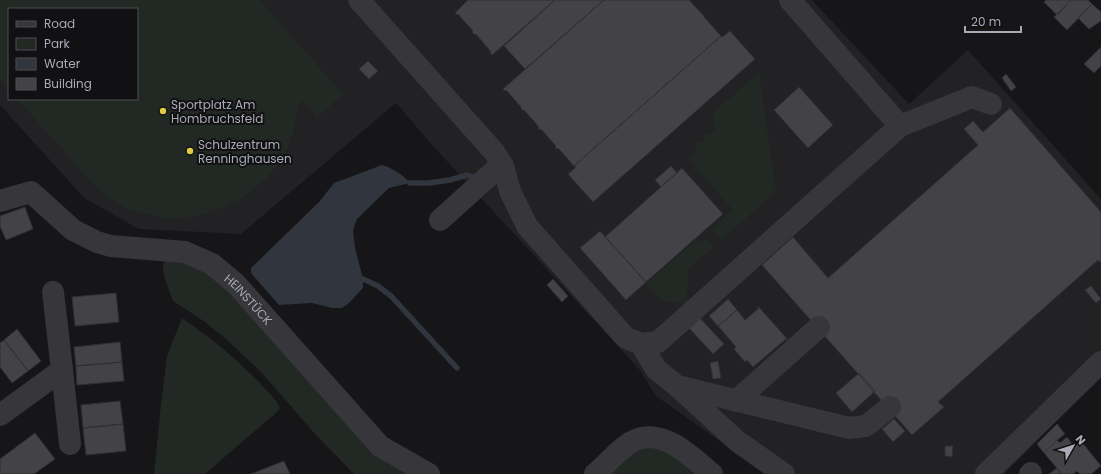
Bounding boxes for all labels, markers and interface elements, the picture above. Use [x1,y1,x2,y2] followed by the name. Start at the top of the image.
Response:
[8,8,138,100] legend
[965,8,1021,34] scale bar
[971,13,1001,30] text: 20 m
[44,15,75,32] text: Road
[44,35,71,52] text: Park
[44,55,81,72] text: Water
[44,75,92,92] text: Building
[171,96,263,127] place label: Sportplatz Am Hombruchsfeld
[158,106,168,116] marker: Sportplatz Am Hombruchsfeld
[198,136,292,167] place label: Schulzentrum Renninghausen
[185,146,195,156] marker: Schulzentrum Renninghausen
[221,270,277,328] street label: HEINSTÜCK
[1053,426,1093,466] north arrow
[1072,431,1090,448] text: N

